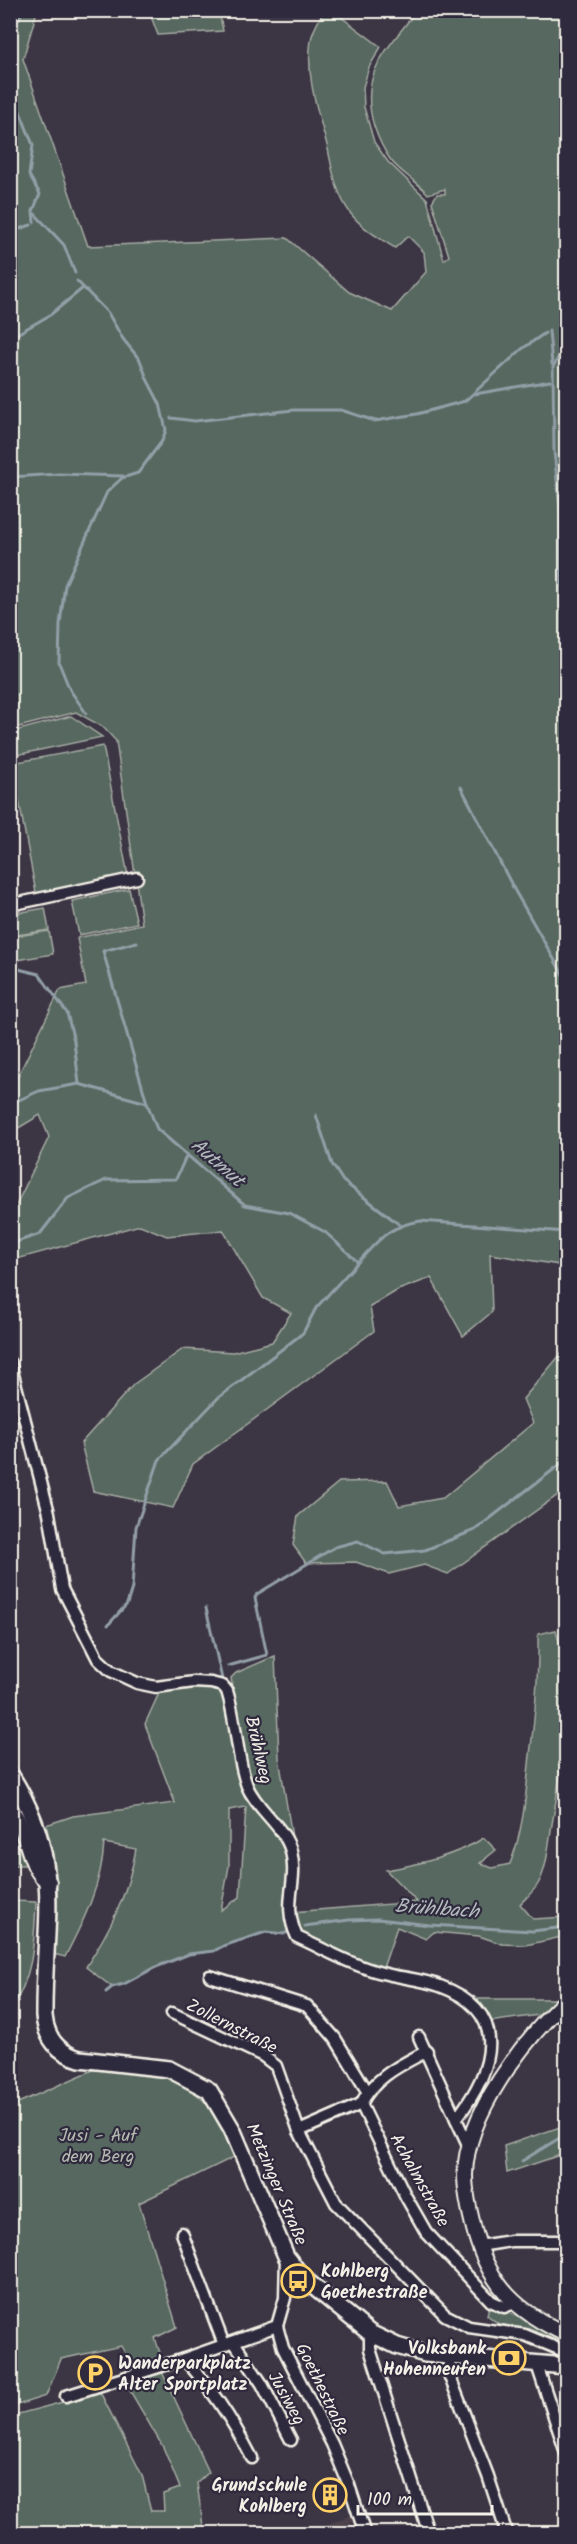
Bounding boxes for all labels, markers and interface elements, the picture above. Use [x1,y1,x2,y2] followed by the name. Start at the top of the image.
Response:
[182,1131,253,1198] water label: Autmut
[236,1714,279,1787] street label: Brühlweg
[394,1891,482,1929] water label: Brühlbach
[180,1992,282,2063] street label: Zollernstraße
[237,2119,314,2250] street label: Metzinger Straße
[59,2122,139,2172] park label: Jusi - Auf dem Berg
[381,2128,456,2233] street label: Achalmstraße
[321,2258,428,2308] place label: Kohlberg Goethestraße
[280,2263,316,2299] bus stop icon: Kohlberg Goethestraße
[383,2335,487,2385] place label: Volksbank Hohenneufen
[287,2339,357,2441] street label: Goethestraße
[491,2340,527,2376] bank icon: Volksbank Hohenneufen
[118,2350,251,2400] place label: Wanderparkplatz Alter Sportplatz
[77,2355,113,2391] parking icon: Wanderparkplatz Alter Sportplatz
[259,2366,312,2431] street label: Jusiweg
[212,2472,307,2522] place label: Grundschule Kohlberg
[312,2477,348,2513] building icon: Grundschule Kohlberg
[358,2478,492,2516] scale bar
[367,2486,412,2515] text: 100 m

